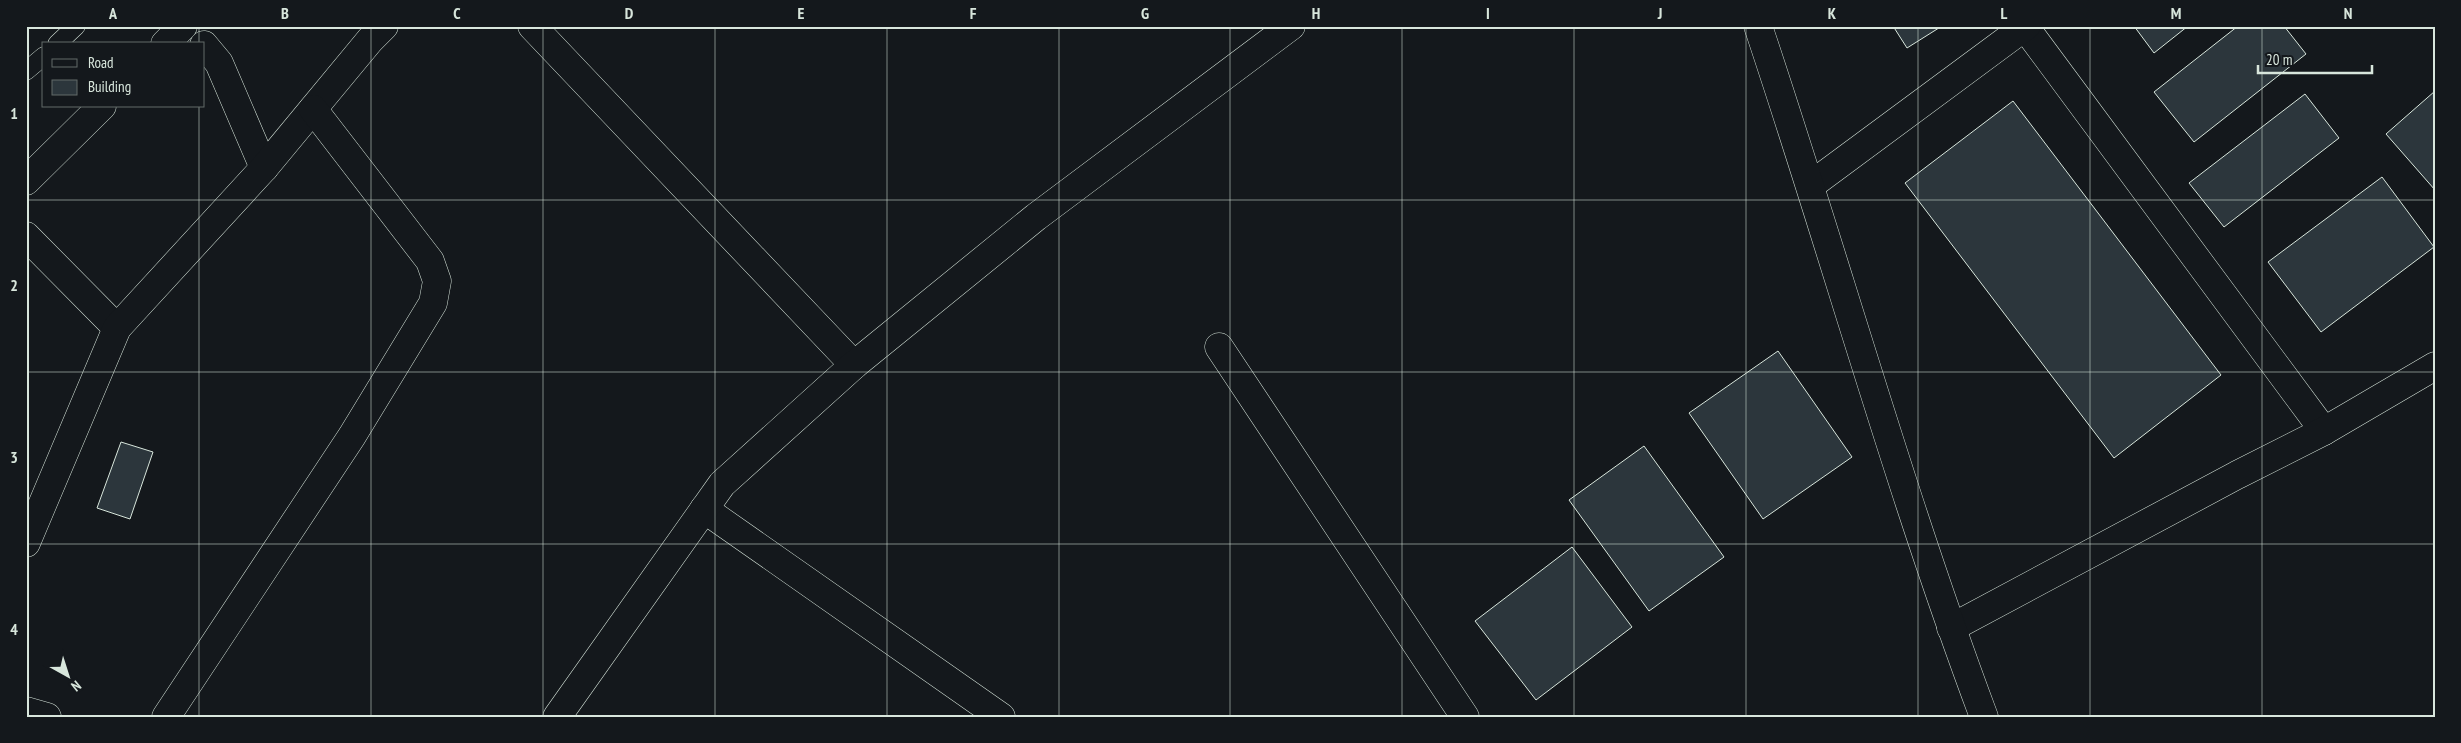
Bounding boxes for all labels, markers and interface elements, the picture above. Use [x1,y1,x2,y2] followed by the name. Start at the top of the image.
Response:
[108,3,118,23] text: A
[281,3,289,23] text: B
[453,3,461,23] text: C
[625,3,634,23] text: D
[798,3,805,23] text: E
[970,3,977,23] text: F
[1141,3,1149,23] text: G
[1312,3,1320,23] text: H
[1486,3,1490,23] text: I
[1657,3,1662,23] text: J
[1828,3,1837,23] text: K
[2001,3,2008,23] text: L
[2171,3,2181,23] text: M
[2344,3,2352,23] text: N
[42,42,205,108] legend
[2258,42,2372,74] scale bar
[2266,50,2292,69] text: 20 m
[88,53,114,72] text: Road
[88,77,131,96] text: Building
[10,103,18,123] text: 1
[10,275,18,295] text: 2
[10,447,18,467] text: 3
[10,619,18,639] text: 4
[42,650,92,700] north arrow
[68,677,85,695] text: N

